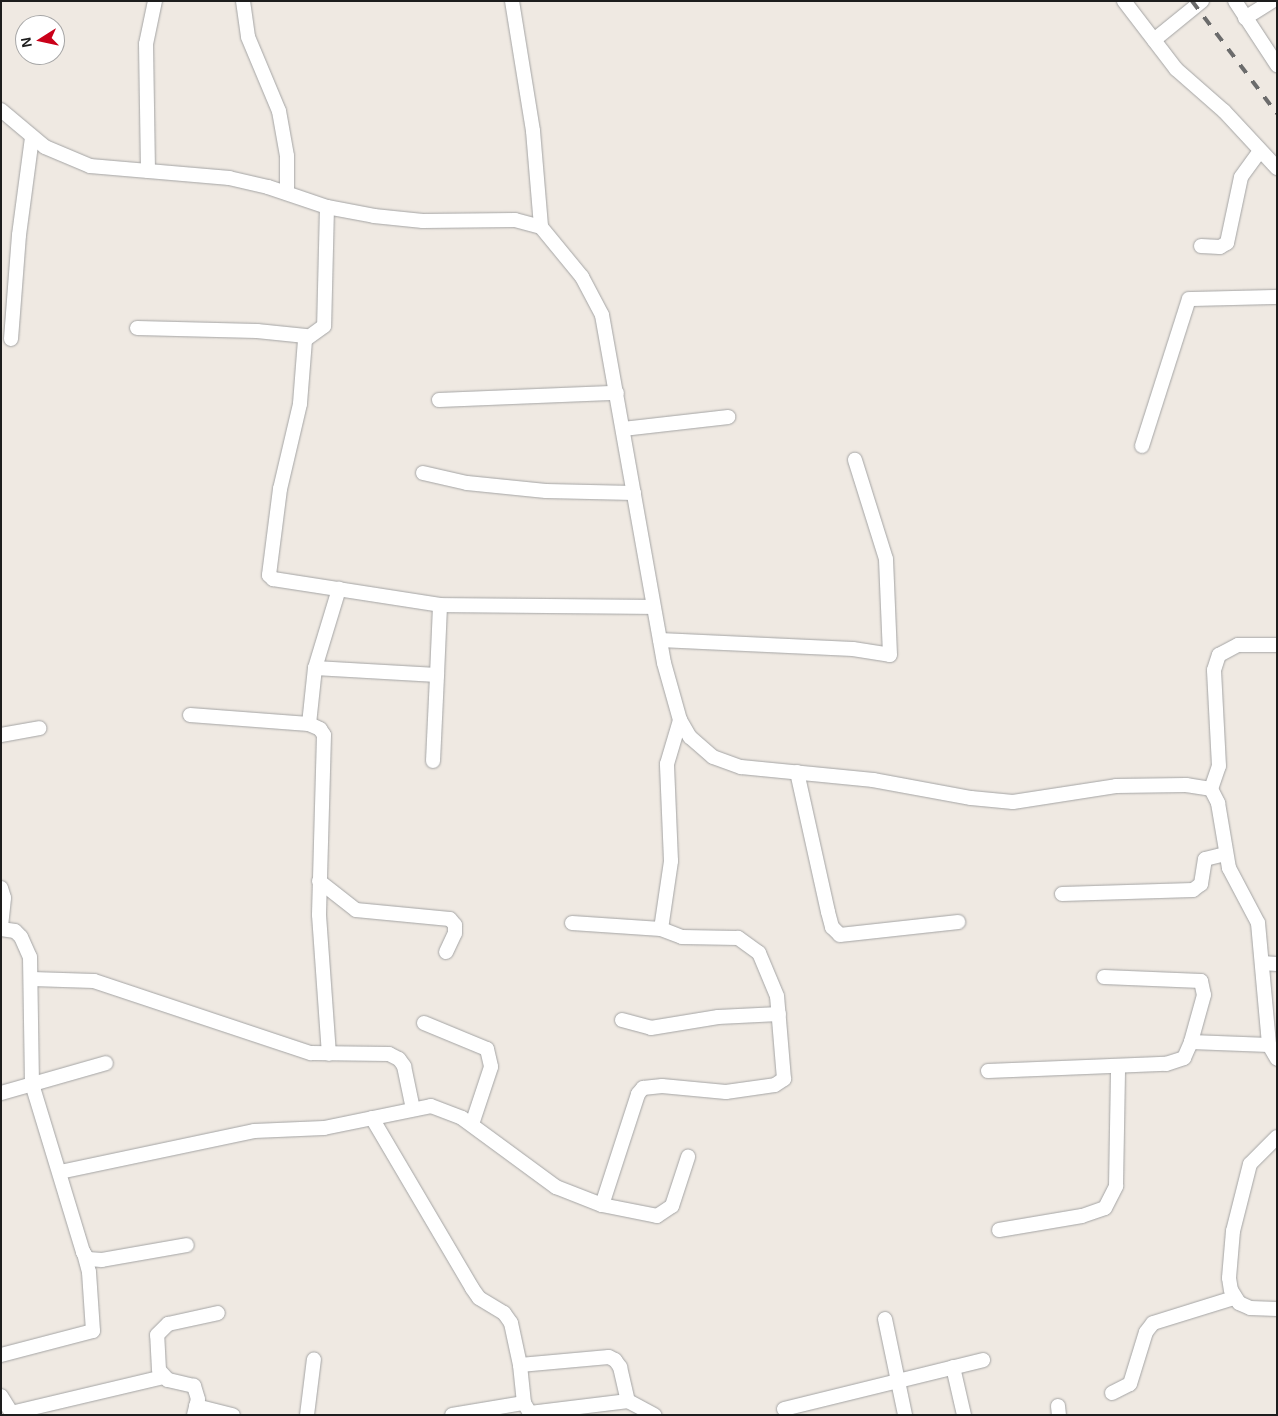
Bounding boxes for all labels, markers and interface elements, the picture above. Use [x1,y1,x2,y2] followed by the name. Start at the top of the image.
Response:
[15,15,65,65] north arrow
[17,36,35,49] text: N

